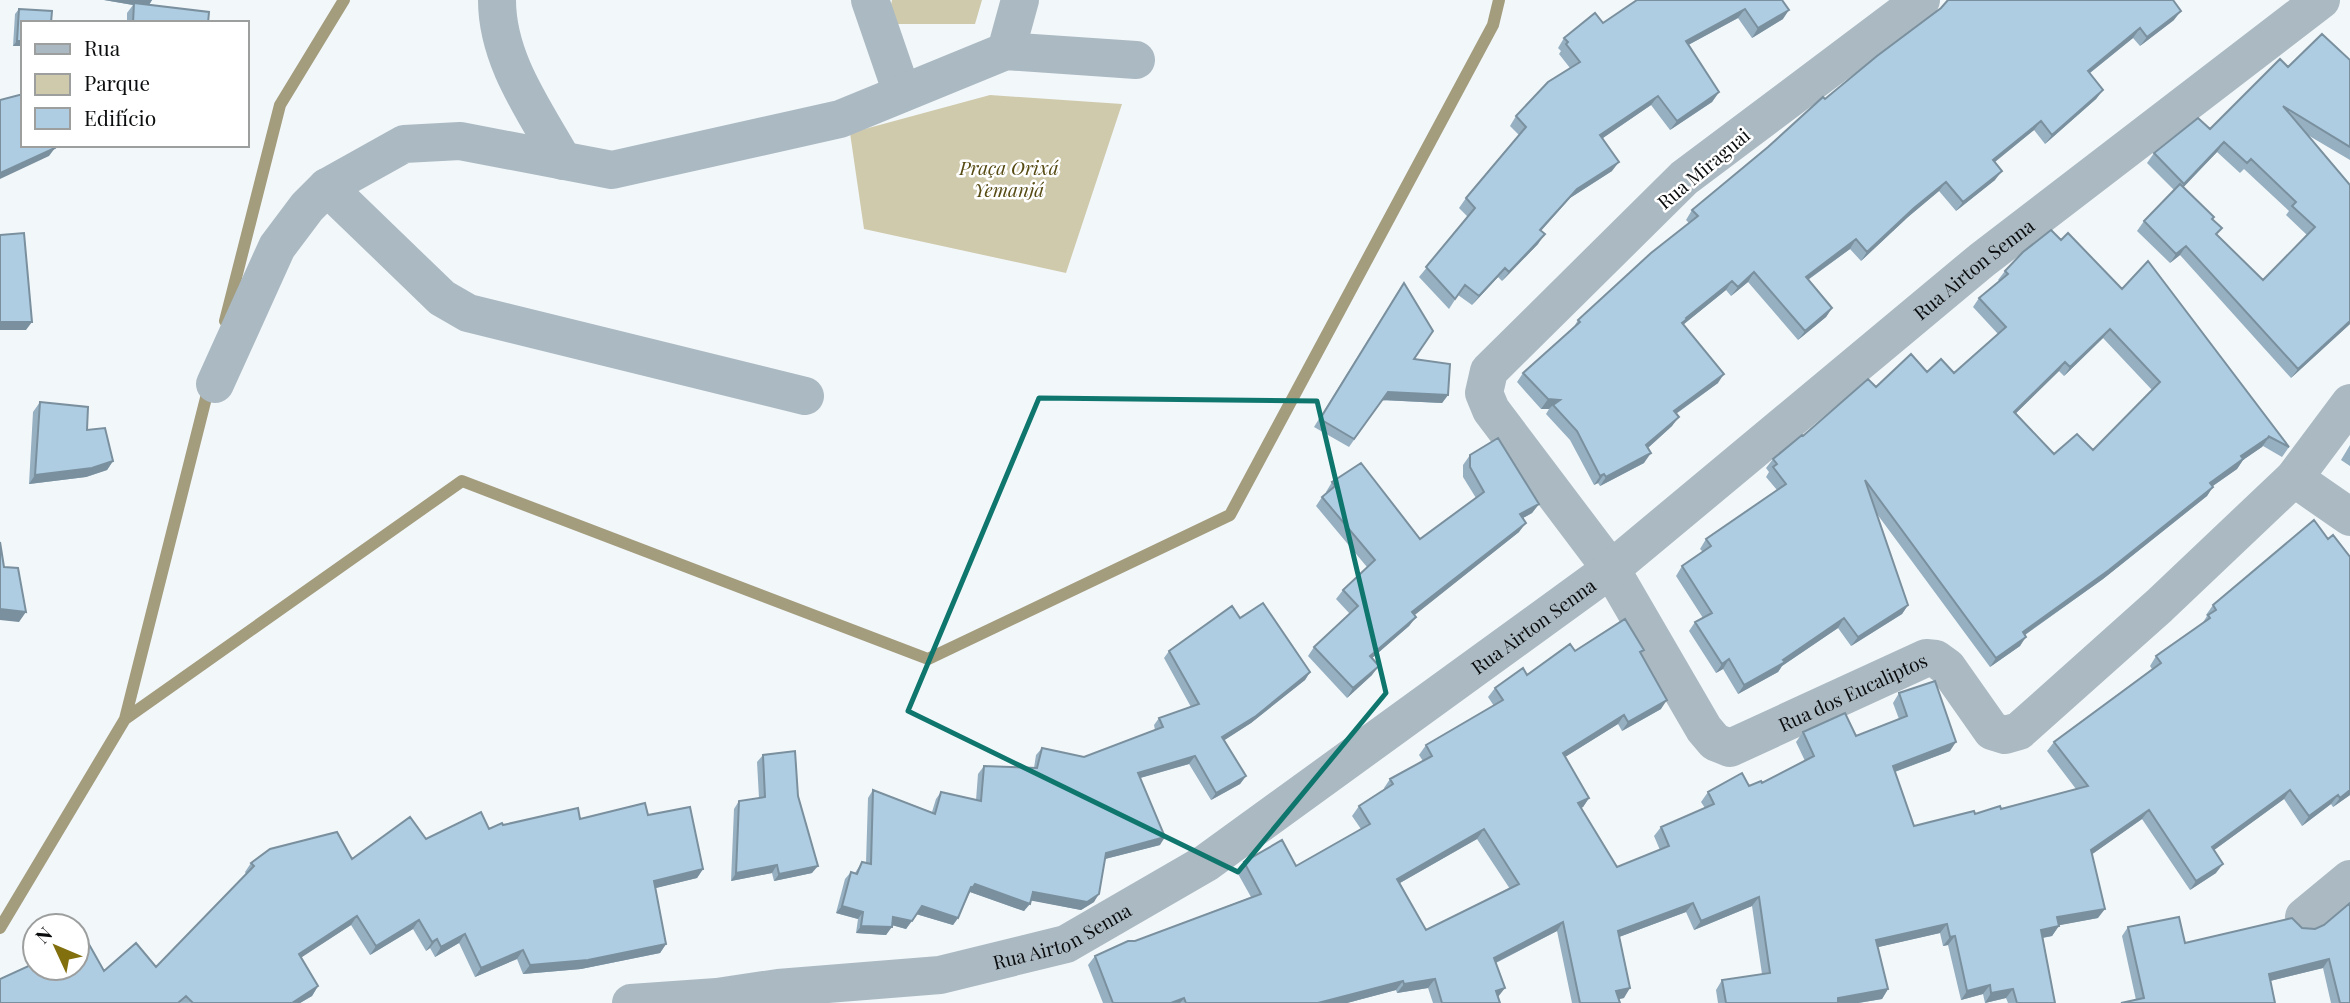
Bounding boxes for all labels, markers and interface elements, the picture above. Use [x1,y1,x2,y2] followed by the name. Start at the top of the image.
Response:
[21,21,248,147] legend
[84,33,121,61] text: Rua
[84,68,150,96] text: Parque
[84,103,156,131] text: Edifício
[1651,121,1755,214] street label: Rua Miraguai
[958,154,1059,202] park label: Praça Orixá Yemanjá
[1907,212,2039,325] street label: Rua Airton Senna
[1466,571,1601,680] street label: Rua Airton Senna
[1774,646,1931,737] street label: Rua dos Eucaliptos
[990,896,1136,975] street label: Rua Airton Senna
[21,912,91,982] north arrow
[29,920,57,948] text: N

